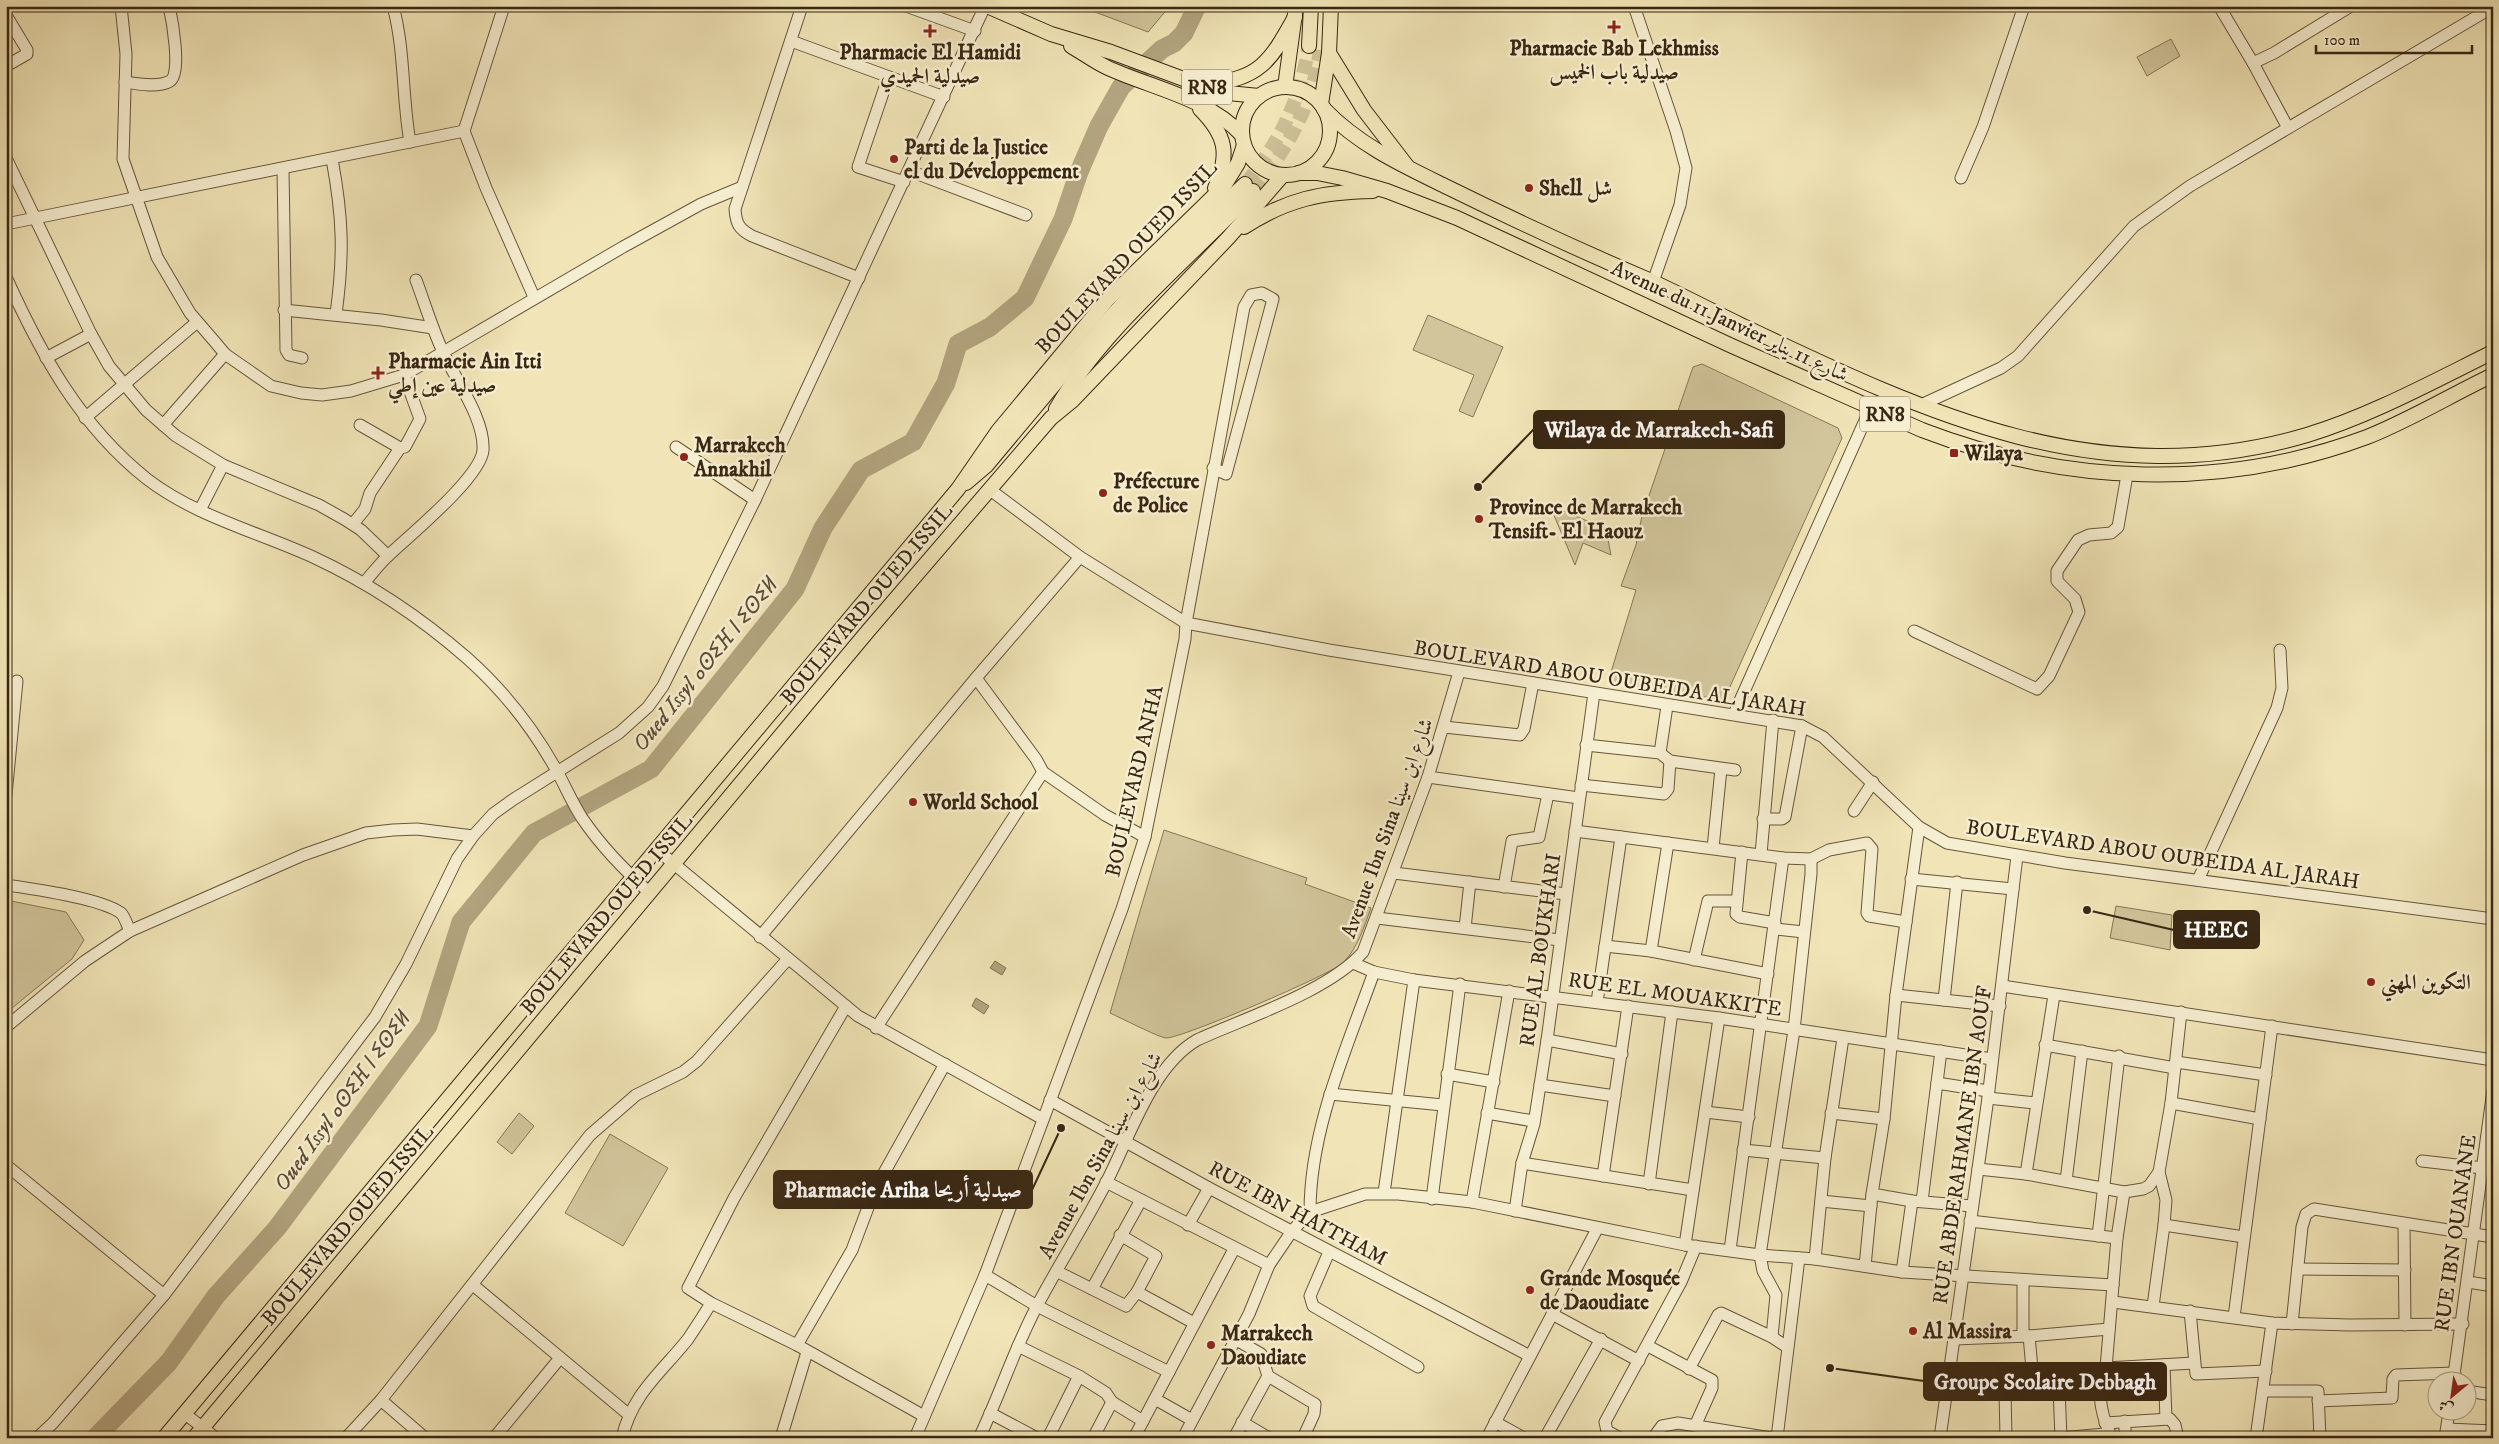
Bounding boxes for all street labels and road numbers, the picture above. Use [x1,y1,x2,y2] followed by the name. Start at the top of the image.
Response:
[1182,70,1232,104] road number: RN8
[1030,156,1223,360] street label: BOULEVARD OUED ISSIL
[1605,255,1852,392] street label: Avenue du 11 Janvier شارع 11 يناير
[1860,396,1910,432] road number: RN8
[775,499,959,711] street label: BOULEVARD OUED ISSIL
[1412,635,1808,723] street label: BOULEVARD ABOU OUBEIDA AL JARAH
[1100,682,1170,880] street label: BOULEVARD ANHA
[1336,715,1444,943] street label: Avenue Ibn Sina شارع ابن سينا
[515,809,699,1021] street label: BOULEVARD OUED ISSIL
[1965,814,2361,895] street label: BOULEVARD ABOU OUBEIDA AL JARAH
[1515,852,1567,1048] street label: RUE AL BOUKHARI
[1566,967,1784,1023] street label: RUE EL MOUAKKITE
[1928,984,1998,1306] street label: RUE ABDERAHMANE IBN AOUF
[1033,1048,1172,1265] street label: Avenue Ibn Sina شارع ابن سينا
[256,1120,440,1332] street label: BOULEVARD OUED ISSIL
[2429,1133,2483,1333] street label: RUE IBN OUANANE
[1204,1156,1391,1272] street label: RUE IBN HAITHAM

